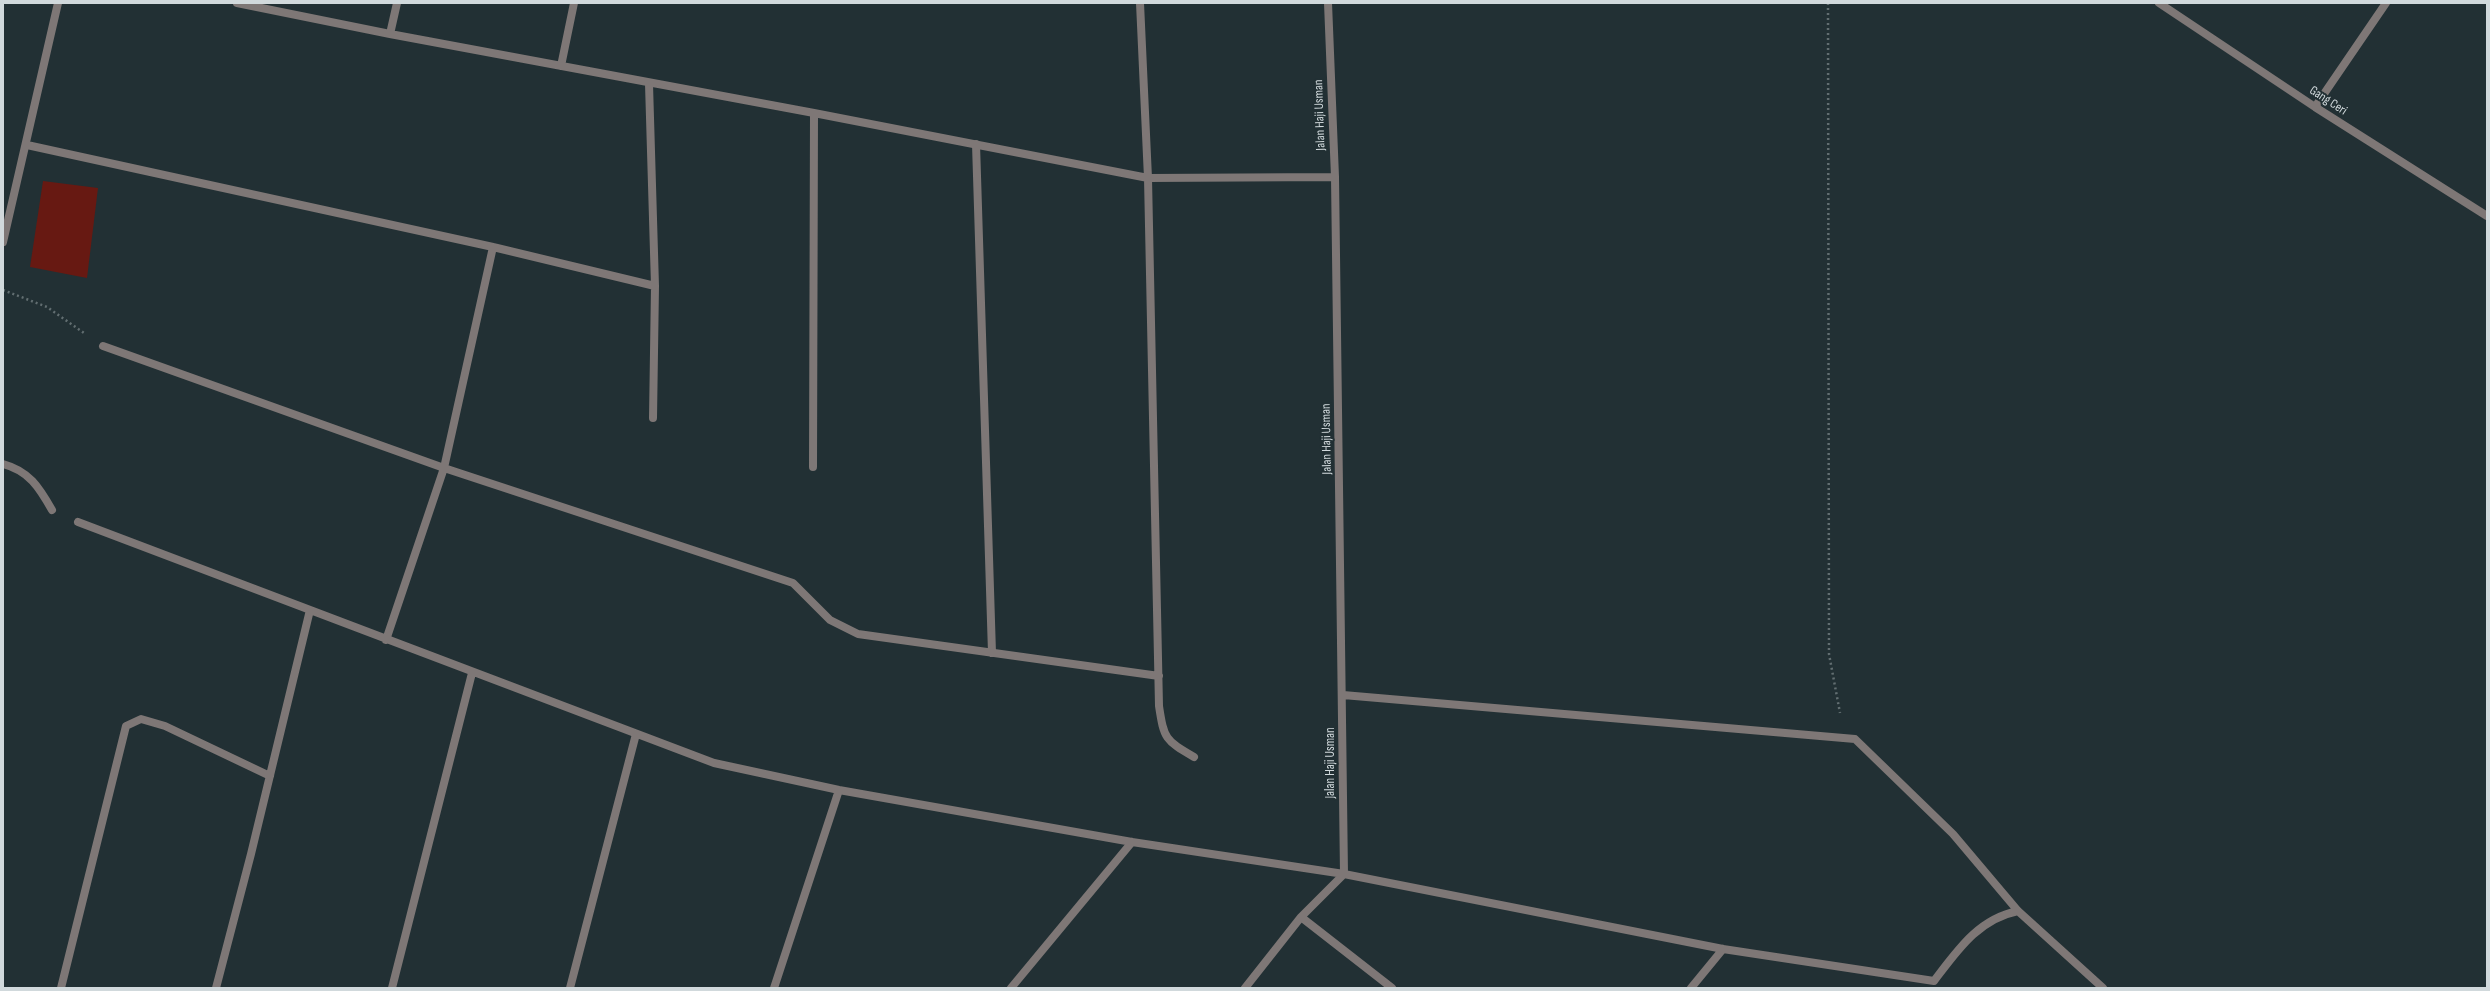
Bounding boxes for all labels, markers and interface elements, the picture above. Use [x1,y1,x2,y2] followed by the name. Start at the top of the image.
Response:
[1311,79,1329,151] street label: Jalan Haji Usman
[2306,83,2350,119] street label: Gang Ceri
[1319,403,1335,475] street label: Jalan Haji Usman
[1323,727,1339,799] street label: Jalan Haji Usman

